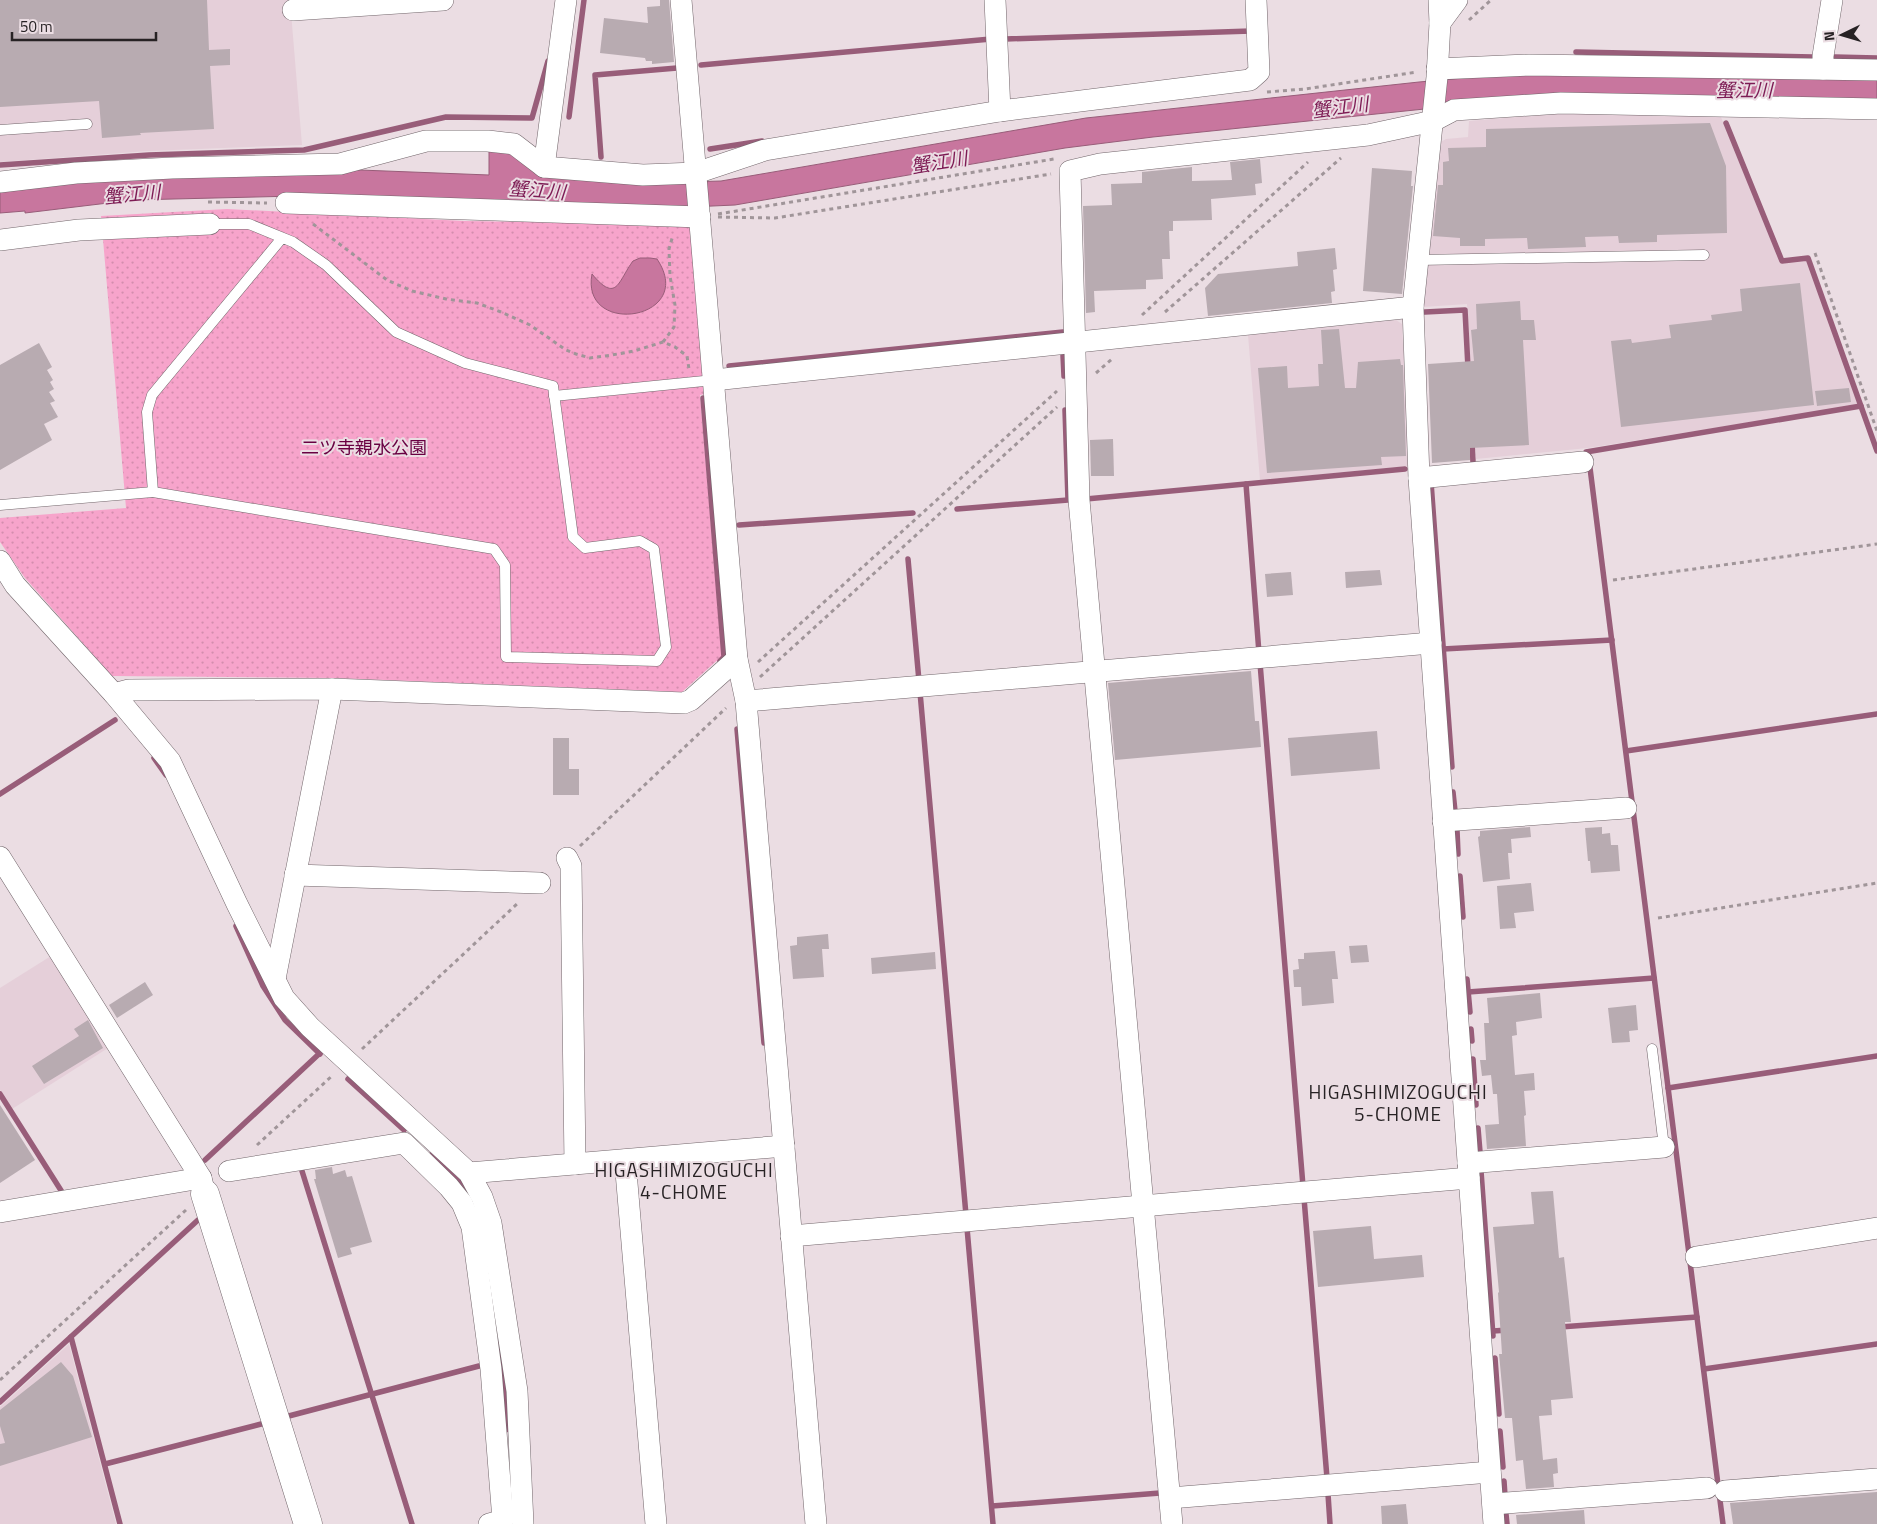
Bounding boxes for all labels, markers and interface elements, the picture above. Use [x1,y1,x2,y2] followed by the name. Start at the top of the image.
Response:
[12,10,156,42] scale bar
[1817,10,1867,60] north arrow
[20,15,53,38] text: 50 m
[1818,30,1839,42] text: N
[1715,75,1774,104] water label: 蟹江川
[1310,88,1372,124] water label: 蟹江川
[908,142,971,180] water label: 蟹江川
[508,173,568,206] water label: 蟹江川
[102,176,164,210] water label: 蟹江川
[301,434,427,461] park label: 二ツ寺親水公園
[1308,1077,1488,1128] district label: HIGASHIMIZOGUCHI 5-CHOME
[594,1155,774,1206] district label: HIGASHIMIZOGUCHI 4-CHOME

